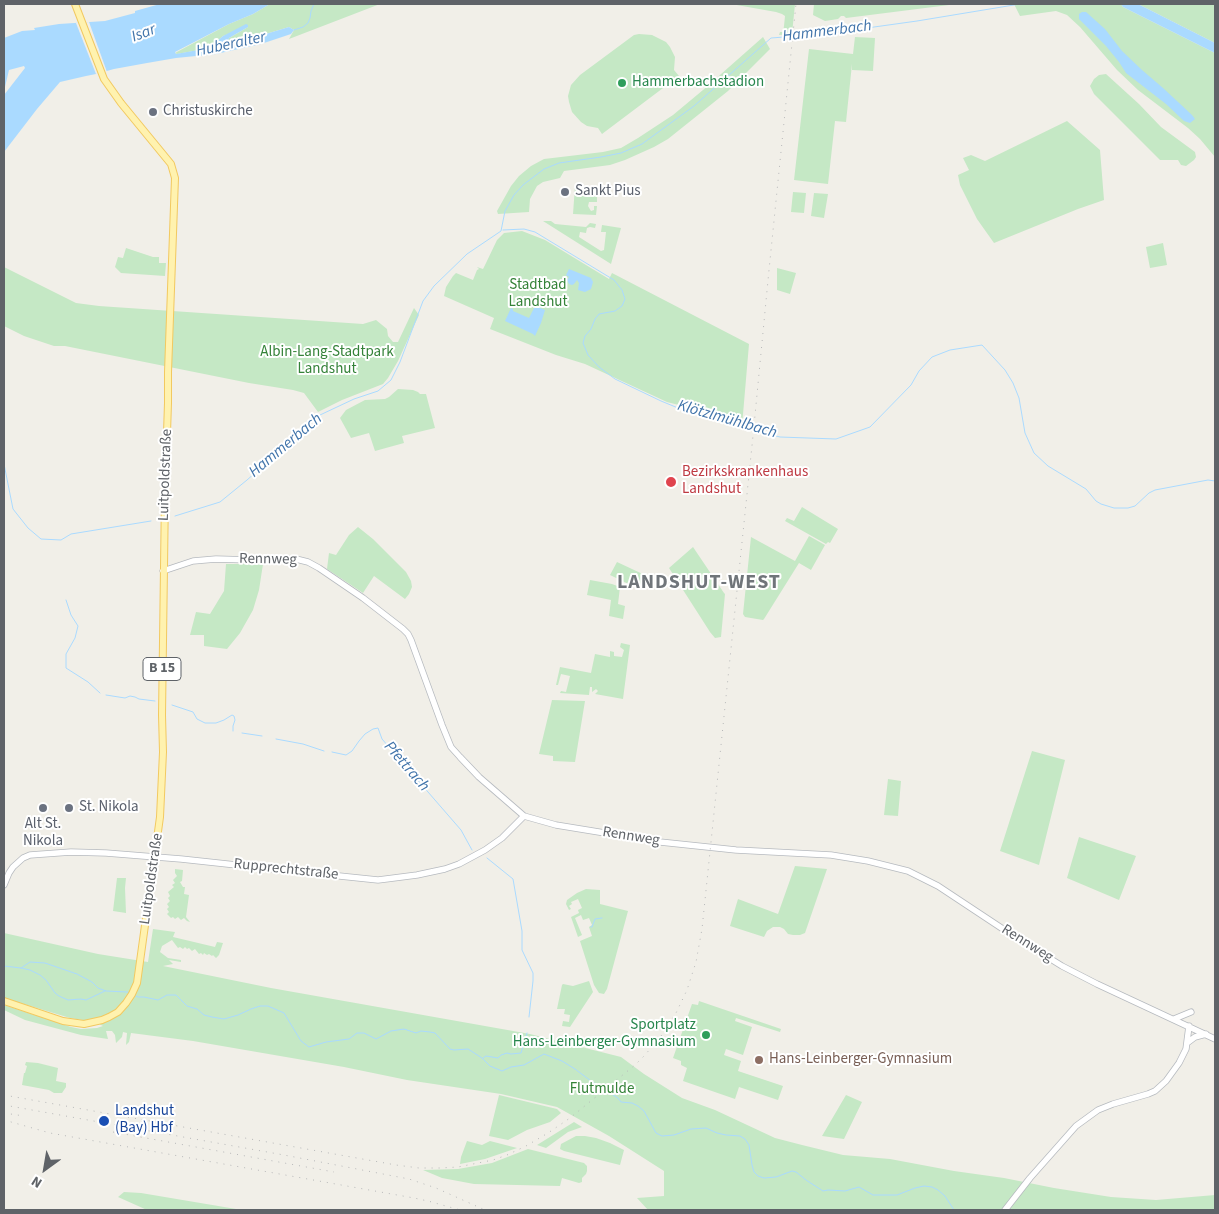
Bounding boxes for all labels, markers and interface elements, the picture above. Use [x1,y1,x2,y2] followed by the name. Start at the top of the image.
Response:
[781,17,873,47] water label: Hammerbach
[129,21,159,47] water label: Isar
[194,28,268,62] water label: Huberalter
[632,74,764,92] place label: Hammerbachstadion
[616,77,628,89] marker: Hammerbachstadion
[163,103,253,121] place label: Christuskirche
[147,106,159,118] marker: Christuskirche
[575,183,641,201] place label: Sankt Pius
[559,186,571,198] marker: Sankt Pius
[508,277,568,312] park label: Stadtbad Landshut
[260,344,394,379] park label: Albin-Lang-Stadtpark Landshut
[675,397,779,443] water label: Klötzlmühlbach
[245,410,327,482] water label: Hammerbach
[155,429,177,521] street label: Luitpoldstraße
[682,464,808,499] place label: Bezirkskrankenhaus Landshut
[664,475,678,489] marker: Bezirkskrankenhaus Landshut
[239,550,297,570] street label: Rennweg
[615,572,783,596] district label: LANDSHUT-WEST
[143,658,181,681] road number: B 15
[379,738,433,796] water label: Pfettrach
[79,799,139,817] place label: St. Nikola
[37,802,49,814] marker: Alt St. Nikola
[63,802,75,814] marker: St. Nikola
[23,816,63,851] place label: Alt St. Nikola
[601,824,661,850] street label: Rennweg
[137,832,167,926] street label: Luitpoldstraße
[233,856,339,884] street label: Rupprechtstraße
[998,921,1056,967] street label: Rennweg
[513,1017,696,1052] place label: Sportplatz Hans-Leinberger-Gymnasium
[700,1029,712,1041] marker: Sportplatz Hans-Leinberger-Gymnasium
[769,1051,952,1069] place label: Hans-Leinberger-Gymnasium
[753,1054,765,1066] marker: Hans-Leinberger-Gymnasium
[570,1081,634,1099] park label: Flutmulde
[115,1103,174,1138] place label: Landshut (Bay) Hbf
[97,1114,111,1128] marker: Landshut (Bay) Hbf
[20,1144,70,1194] north arrow
[28,1171,46,1193] text: N

